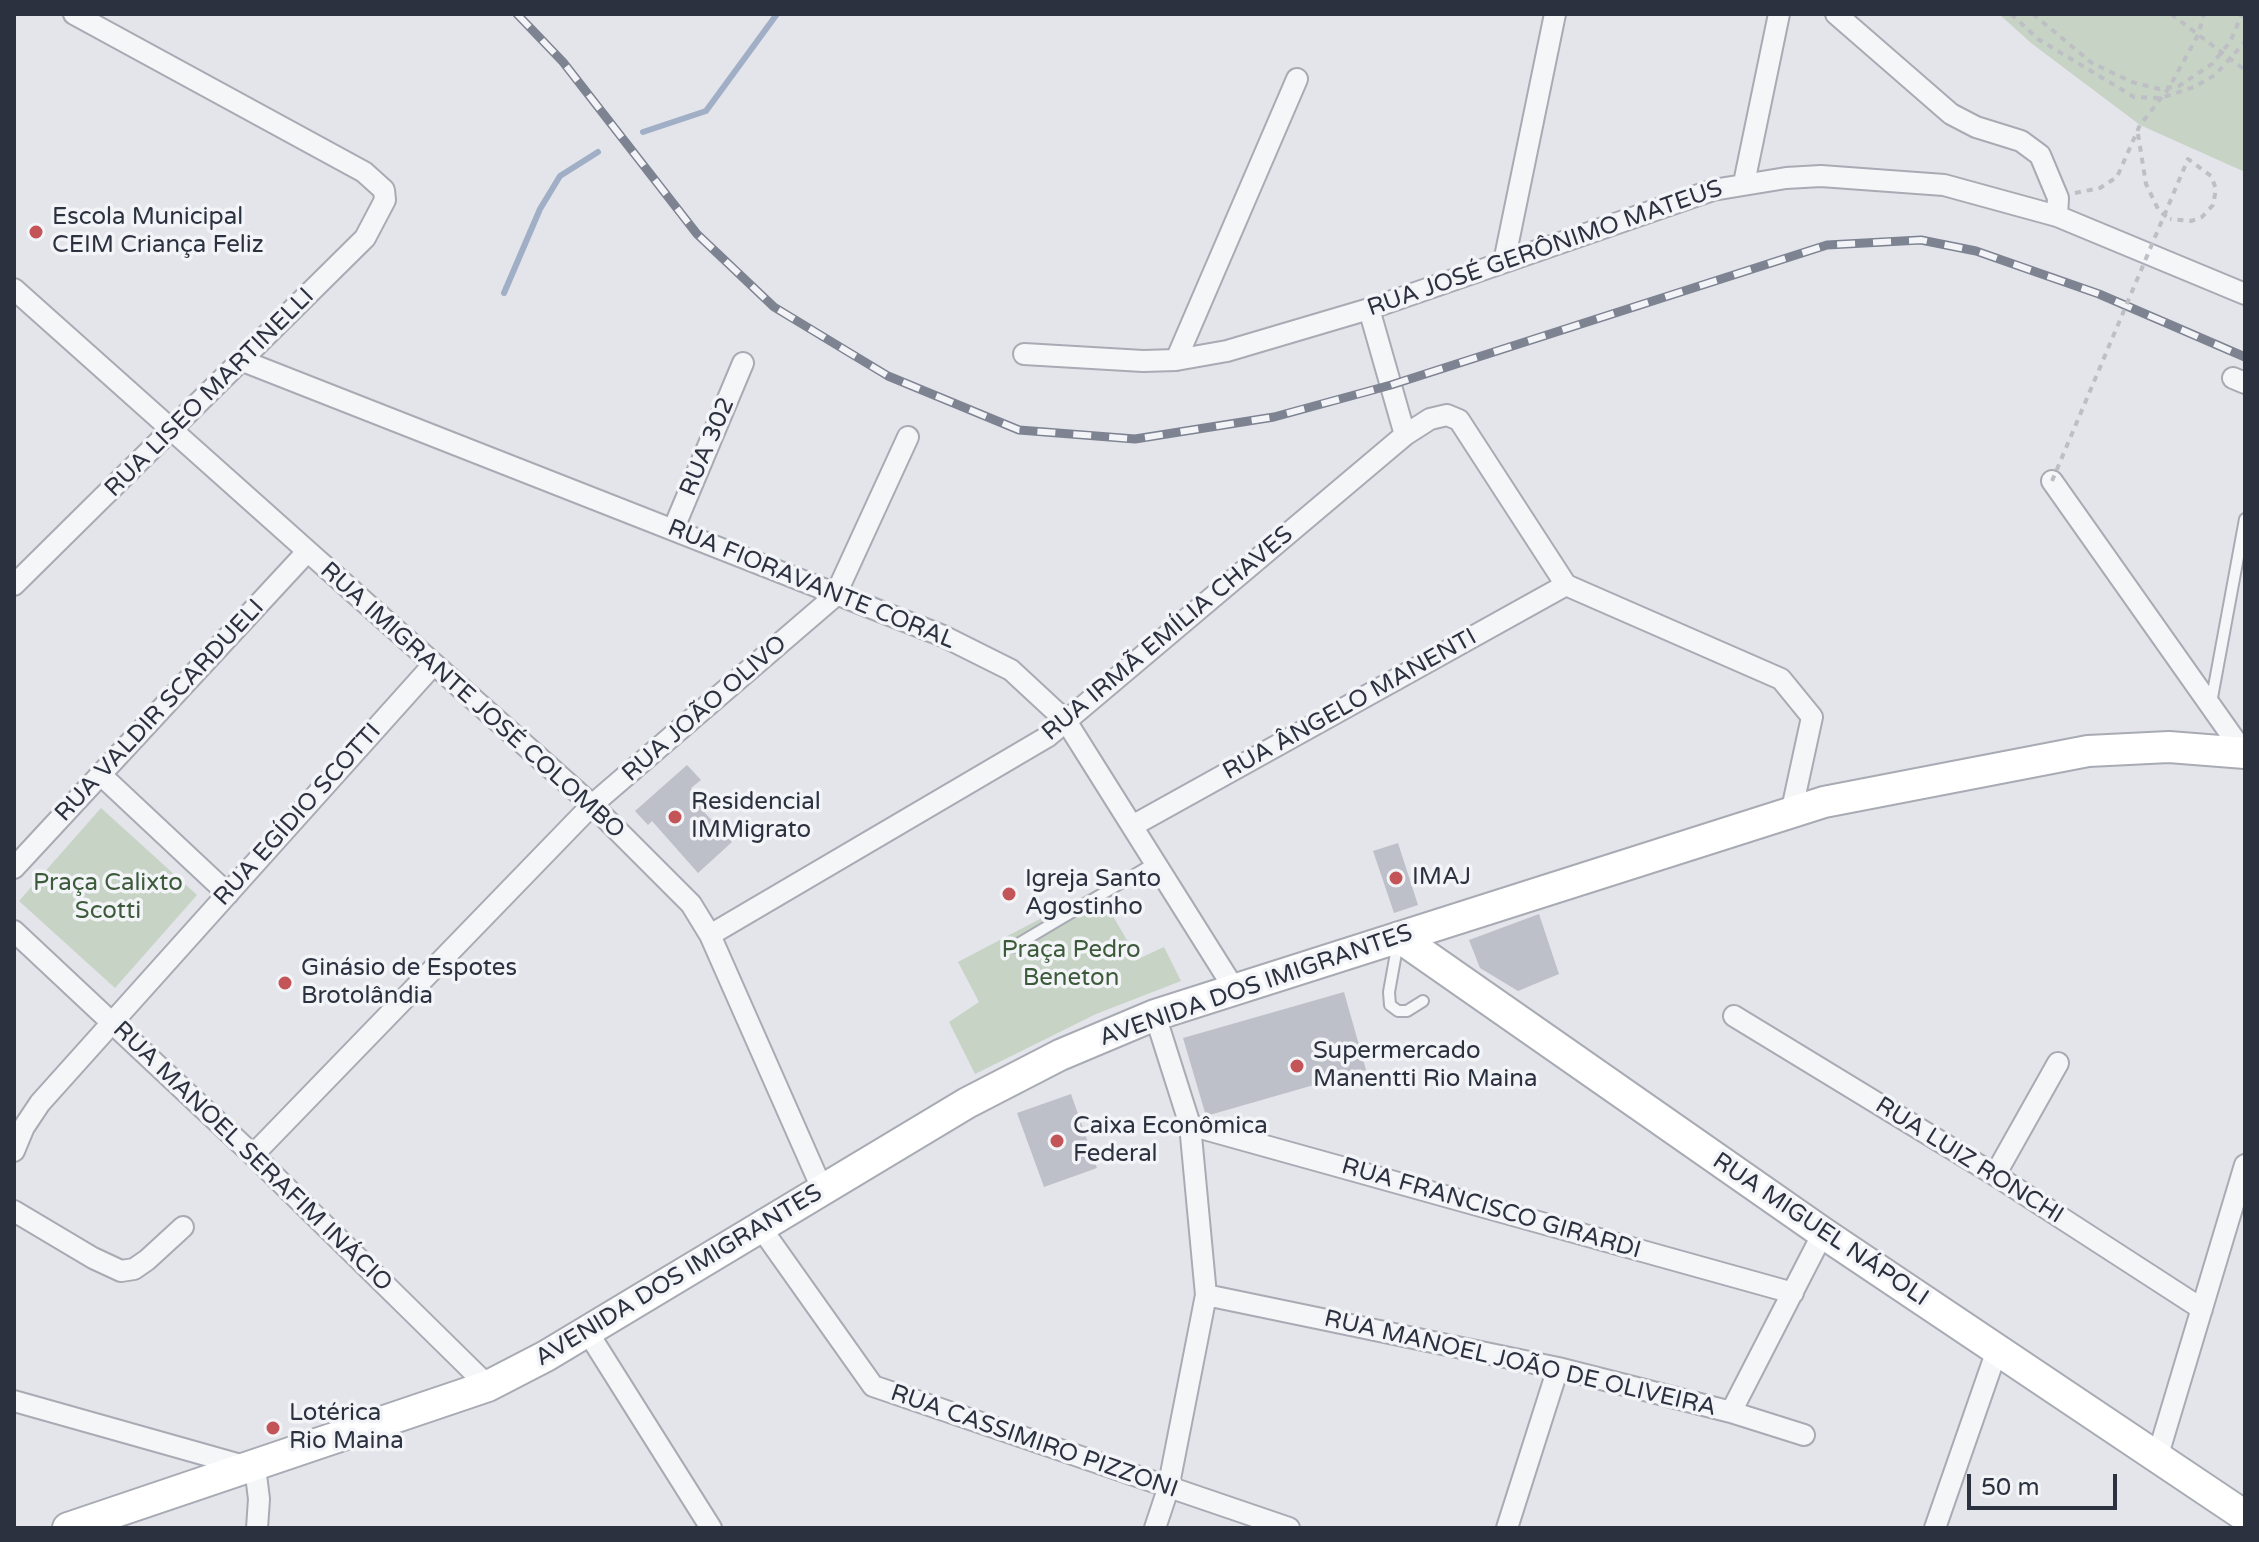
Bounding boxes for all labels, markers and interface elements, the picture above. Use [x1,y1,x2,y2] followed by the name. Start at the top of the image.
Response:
[1364,175,1726,323] street label: RUA JOSÉ GERÔNIMO MATEUS
[52,204,264,260] place label: Escola Municipal CEIM Criança Feliz
[27,223,45,241] marker: Escola Municipal CEIM Criança Feliz
[99,282,321,504] street label: RUA LISEO MARTINELLI
[674,393,742,501] street label: RUA 302
[663,514,959,656] street label: RUA FIORAVANTE CORAL
[1037,521,1299,747] street label: RUA IRMÃ EMÍLIA CHAVES
[314,557,630,845] street label: RUA IMIGRANTE JOSÉ COLOMBO
[50,594,270,828] street label: RUA VALDIR SCARDUELI
[1218,623,1482,787] street label: RUA ÂNGELO MANENTI
[617,630,793,788] street label: RUA JOÃO OLIVO
[208,718,388,912] street label: RUA EGÍDIO SCOTTI
[691,789,821,845] place label: Residencial IMMigrato
[666,808,684,826] marker: Residencial IMMigrato
[1412,864,1471,892] place label: IMAJ
[1025,866,1161,922] place label: Igreja Santo Agostinho
[1387,869,1405,887] marker: IMAJ
[33,870,183,926] park label: Praça Calixto Scotti
[1000,885,1018,903] marker: Igreja Santo Agostinho
[1096,919,1416,1053] street label: AVENIDA DOS IMIGRANTES
[1001,937,1141,993] park label: Praça Pedro Beneton
[301,955,517,1011] place label: Ginásio de Espotes Brotolândia
[276,974,294,992] marker: Ginásio de Espotes Brotolândia
[106,1016,398,1298] street label: RUA MANOEL SERAFIM INÁCIO
[1313,1038,1537,1094] place label: Supermercado Manentti Rio Maina
[1288,1057,1306,1075] marker: Supermercado Manentti Rio Maina
[1870,1091,2068,1231] street label: RUA LUIZ RONCHI
[1073,1113,1268,1169] place label: Caixa Econômica Federal
[1048,1132,1066,1150] marker: Caixa Econômica Federal
[1707,1147,1933,1313] street label: RUA MIGUEL NÁPOLI
[1338,1152,1644,1266] street label: RUA FRANCISCO GIRARDI
[530,1179,828,1373] street label: AVENIDA DOS IMIGRANTES
[1321,1305,1719,1423] street label: RUA MANOEL JOÃO DE OLIVEIRA
[887,1379,1181,1505] street label: RUA CASSIMIRO PIZZONI
[289,1400,404,1456] place label: Lotérica Rio Maina
[264,1419,282,1437] marker: Lotérica Rio Maina
[1971,1458,2121,1508] scale bar
[1981,1473,2039,1502] text: 50 m

